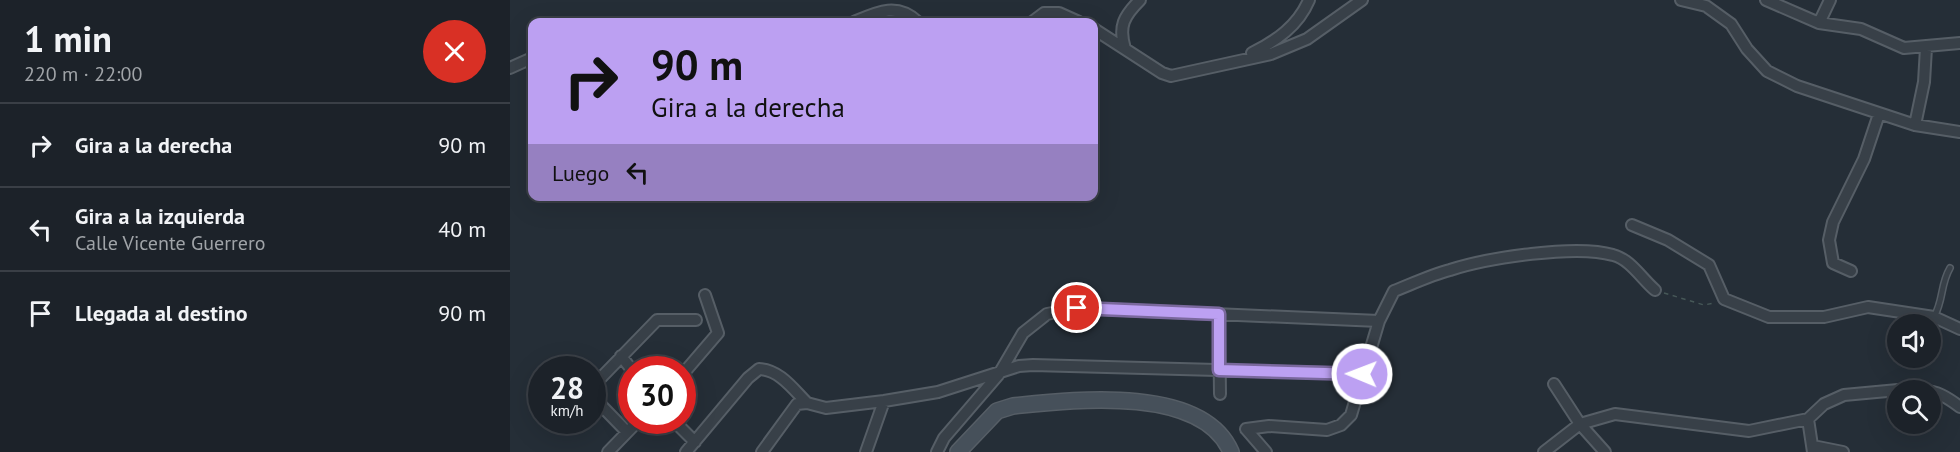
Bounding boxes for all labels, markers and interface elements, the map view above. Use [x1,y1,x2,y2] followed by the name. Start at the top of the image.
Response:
[24,15,112,62] text: 1 min
[423,20,486,83] button: close
[651,37,743,92] text: 90 m
[552,42,630,120] icon: right
[24,61,142,87] text: 220 m · 22:00
[651,90,845,124] text: Gira a la derecha
[24,129,57,162] icon: right
[75,131,232,159] text: Gira a la derecha
[438,131,486,159] text: 90 m
[621,156,654,189] icon: left
[552,159,609,187] text: Luego
[75,202,245,230] text: Gira a la izquierda
[24,213,57,246] icon: left
[438,215,486,243] text: 40 m
[75,230,265,256] text: Calle Vicente Guerrero
[1051,282,1102,333] pin
[1060,291,1093,324] icon: arrive
[24,297,57,330] icon: arrive
[75,299,248,327] text: Llegada al destino
[438,299,486,327] text: 90 m
[1887,314,1941,434] map controls
[1887,314,1941,368] button: sound
[1330,342,1394,406] position arrow
[618,356,696,434] speed limit sign: 30
[550,368,584,407] text: 28
[1887,380,1941,434] button: search
[551,401,583,420] text: km/h

